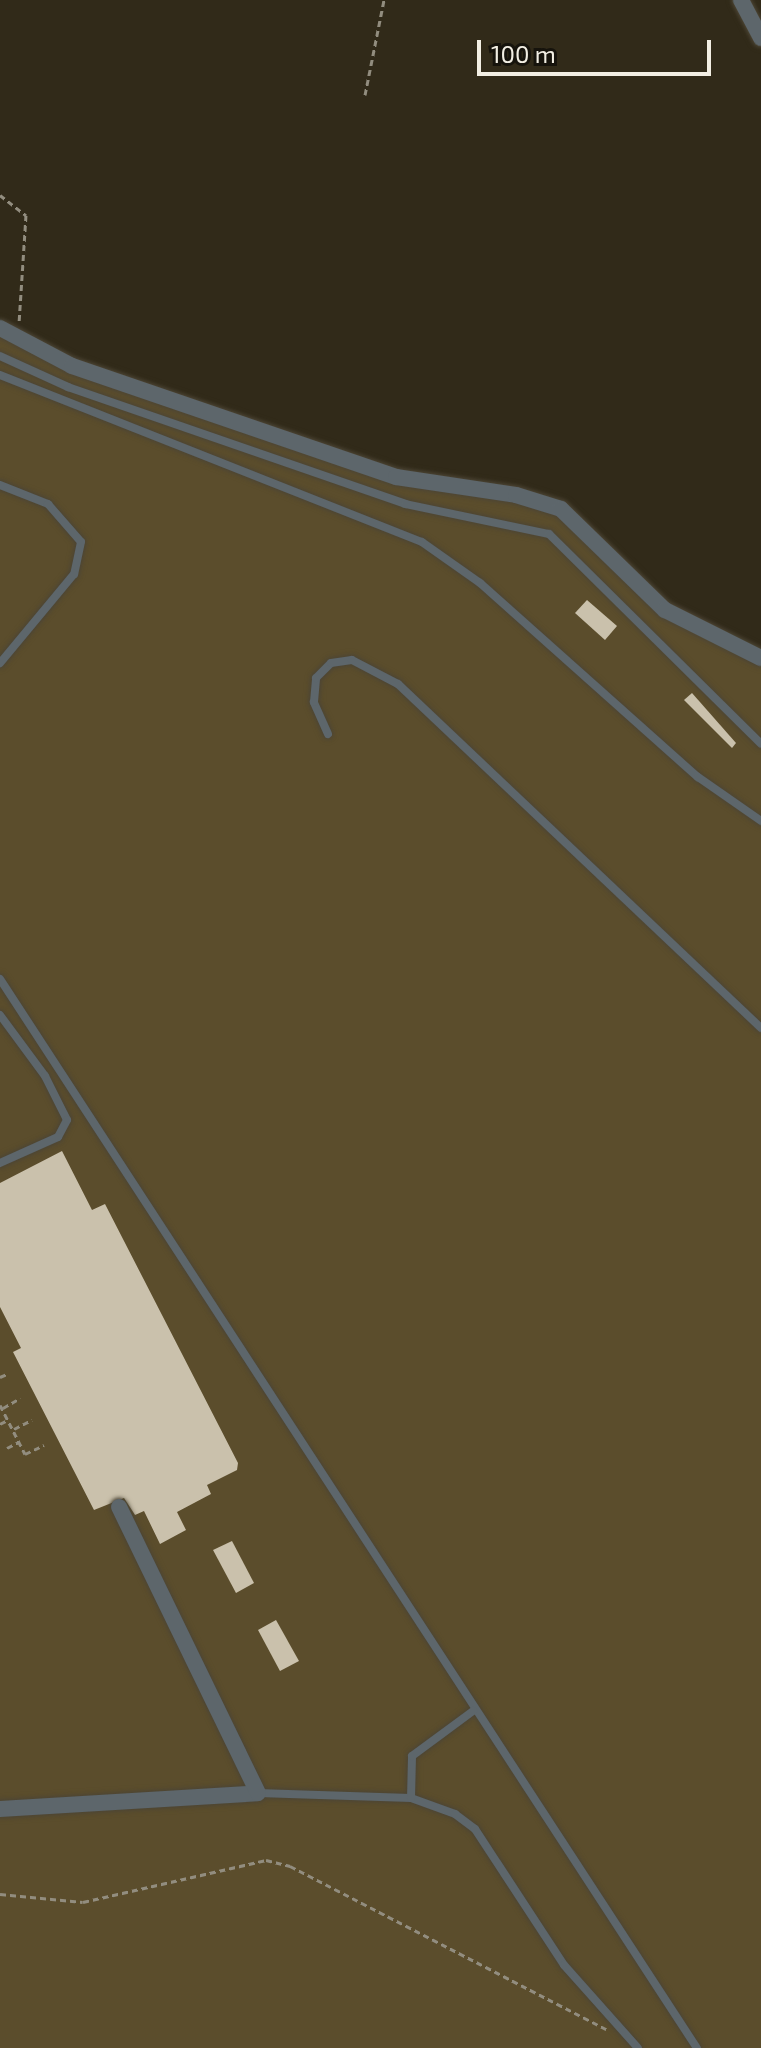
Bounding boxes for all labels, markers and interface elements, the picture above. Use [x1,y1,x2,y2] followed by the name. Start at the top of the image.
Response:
[481,24,715,74] scale bar
[491,39,556,68] text: 100 m

